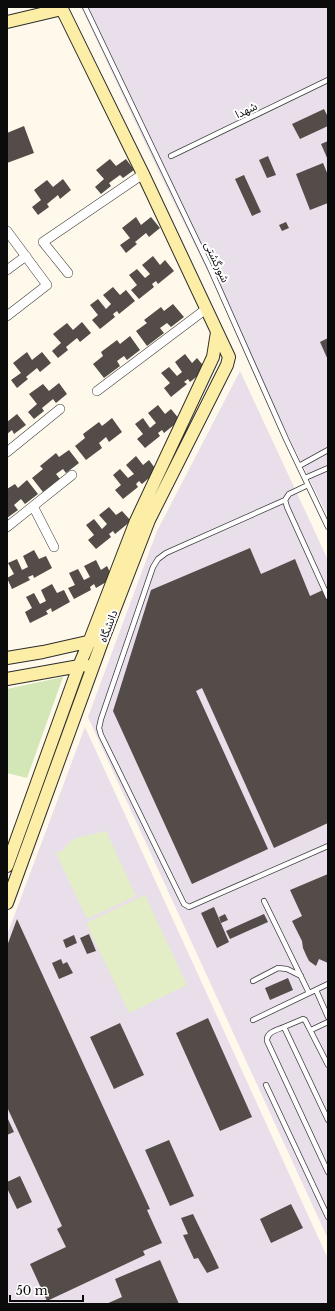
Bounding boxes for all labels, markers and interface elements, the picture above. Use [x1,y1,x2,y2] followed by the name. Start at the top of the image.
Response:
[233,99,260,121] street label: شهدا
[201,239,233,285] street label: شورگشتی
[95,608,121,644] street label: دانشگاه
[10,1277,83,1303] scale bar
[16,1283,48,1298] text: 50 m

